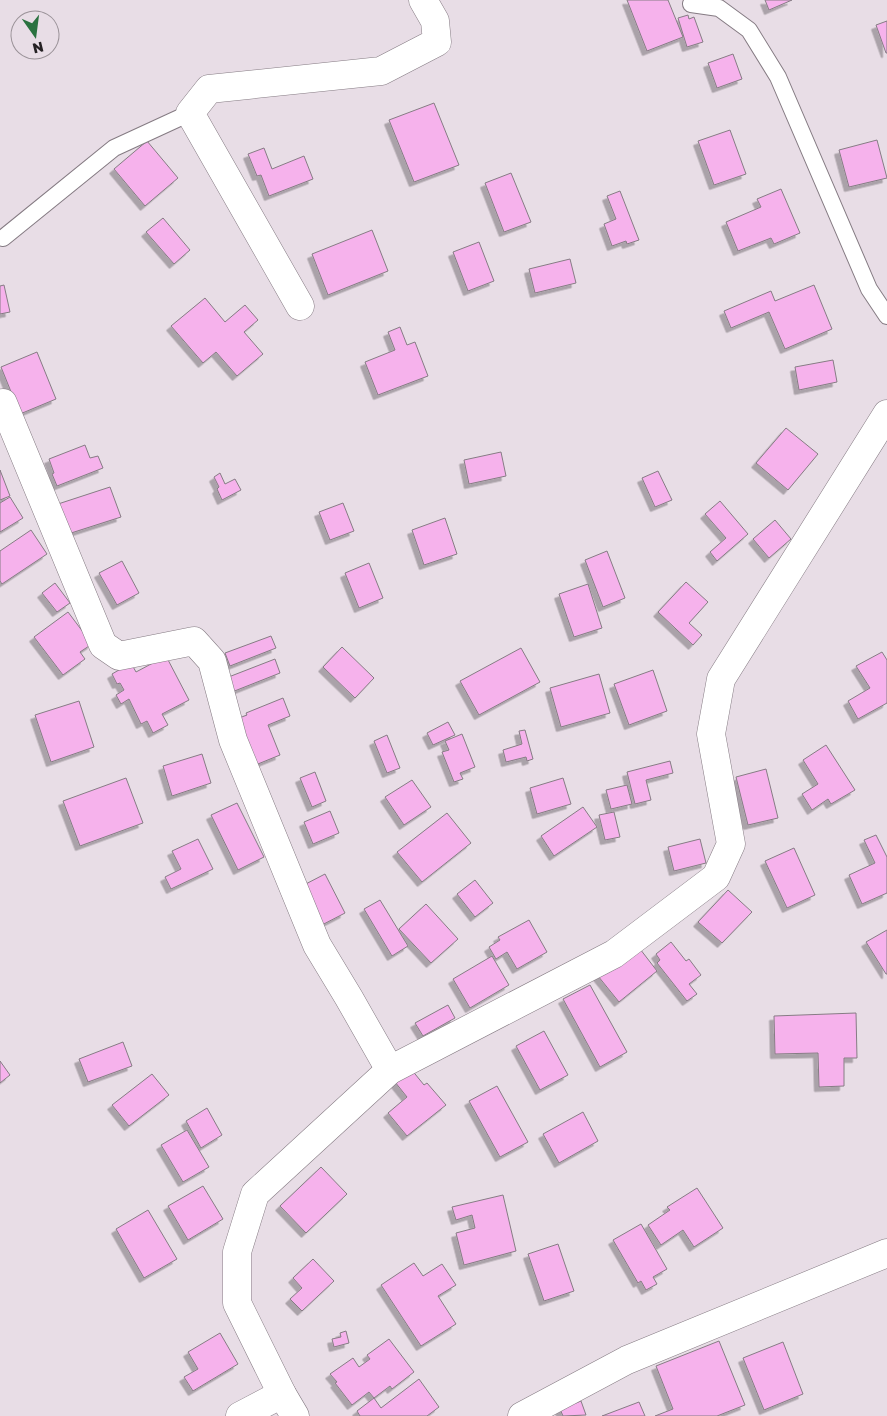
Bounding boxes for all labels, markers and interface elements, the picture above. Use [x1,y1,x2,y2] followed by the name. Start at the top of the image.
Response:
[10,10,60,60] north arrow
[31,39,45,58] text: N

